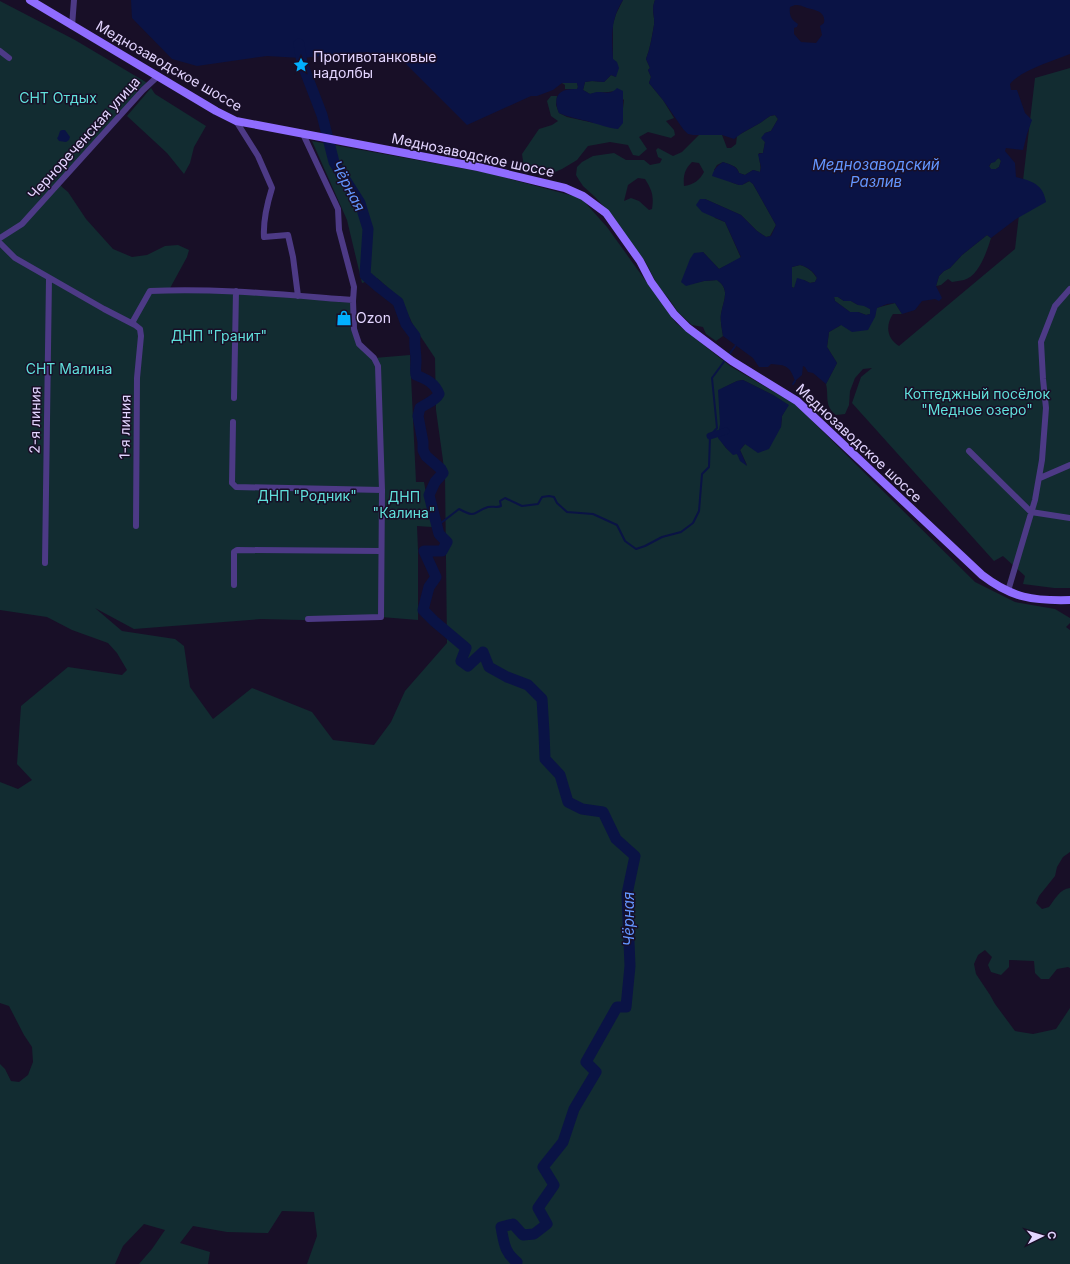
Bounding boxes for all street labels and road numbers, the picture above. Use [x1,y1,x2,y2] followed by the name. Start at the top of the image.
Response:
[93,17,245,114] street label: Меднозаводское шоссе
[24,73,143,203] street label: Чернореченская улица
[390,129,556,180] street label: Меднозаводское шоссе
[793,380,926,505] street label: Меднозаводское шоссе
[25,386,44,454] street label: 2-я линия
[115,395,134,459] street label: 1-я линия

